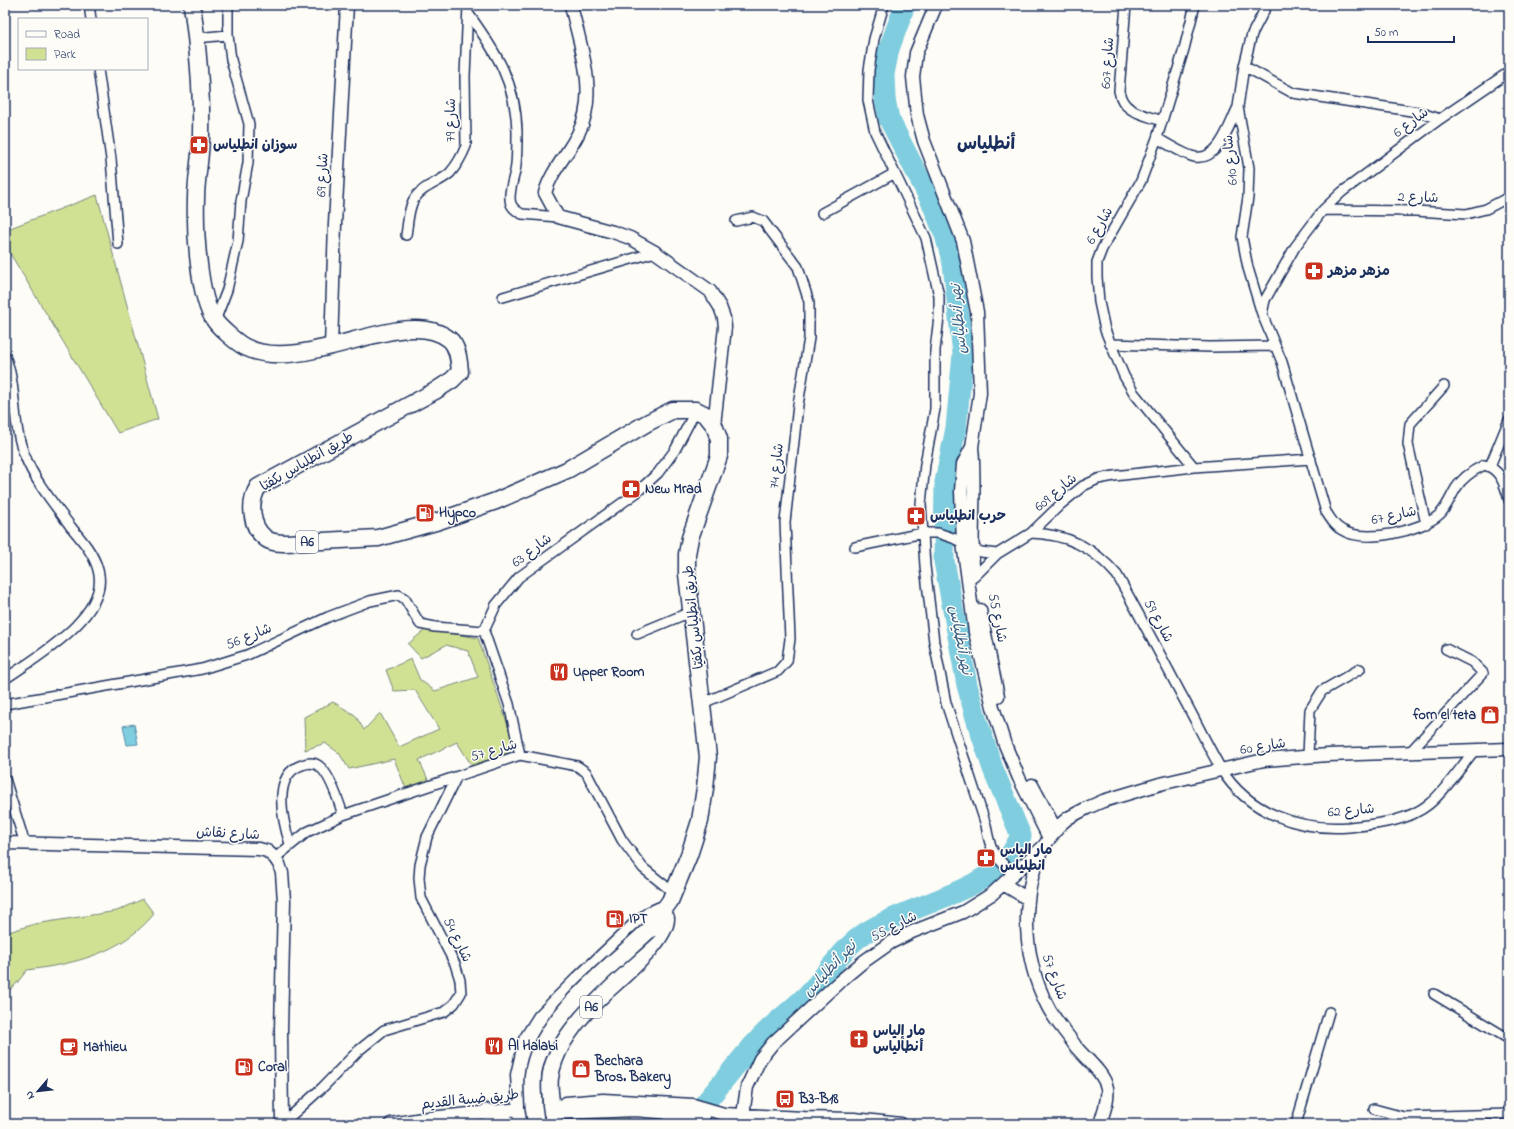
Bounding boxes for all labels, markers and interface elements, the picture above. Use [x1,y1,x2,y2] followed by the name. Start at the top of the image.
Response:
[18,18,148,70] legend
[1368,18,1454,44] scale bar
[1374,24,1398,42] text: 50 m
[54,26,80,44] text: Road
[1096,36,1120,90] street label: شارع 607
[54,46,76,64] text: Park
[441,98,462,142] street label: شارع 79
[1389,103,1433,143] street label: شارع 6
[957,132,1015,158] district label: أنطلياس
[188,134,210,156] pharmacy icon: سوزان انطلياس
[1218,134,1244,186] street label: شارع 610
[213,135,297,156] place label: سوزان انطلياس
[311,152,335,198] street label: شارع 69
[1397,187,1439,209] street label: شارع 2
[1081,203,1119,249] street label: شارع 6
[1303,260,1325,282] pharmacy icon: مزهر مزهر
[1326,261,1390,282] place label: مزهر مزهر
[945,281,973,355] water label: نهر أنطلياس
[256,427,358,497] street label: طريق انطلياس بكفيّا
[764,442,790,490] street label: شارع 74
[1030,469,1082,517] street label: شارع 609
[620,478,642,500] pharmacy icon: New Mrad
[645,479,702,500] place label: New Mrad
[1369,501,1419,531] street label: شارع 67
[414,502,436,524] fuel station icon: Hypco
[439,503,476,526] place label: Hypco
[905,505,927,527] pharmacy icon: حرب انطلياس
[930,506,1006,527] place label: حرب انطلياس
[507,529,557,573] street label: شارع 63
[296,531,318,553] road number: A6
[678,564,710,670] street label: طريق انطلياس بكفيّا
[982,592,1012,644] street label: شارع 55
[1138,596,1178,646] street label: شارع 59
[942,603,978,678] water label: نهر أنطلياس
[223,618,275,656] street label: شارع 56
[548,661,570,683] restaurant icon: Upper Room
[573,662,644,683] place label: Upper Room
[1479,704,1501,726] shop icon: forn el teta
[1412,705,1476,726] place label: forn el teta
[1239,733,1287,761] street label: شارع 60
[468,734,520,768] street label: شارع 57
[1327,798,1375,824] street label: شارع 62
[196,822,260,846] street label: شارع نقاش
[1000,840,1052,877] place label: مار الياس انطلياس
[975,847,997,869] pharmacy icon: مار الياس انطلياس
[867,906,921,948] street label: شارع 55
[604,908,626,930] fuel station icon: IPT
[629,909,648,930] place label: IPT
[437,914,477,966] street label: شارع 54
[798,935,863,1002] water label: نهر أنطلياس
[1036,951,1072,1003] street label: شارع 57
[580,996,602,1018] road number: A6
[873,1021,925,1058] place label: مار إلياس أنطالياس
[848,1028,870,1050] church icon: مار إلياس أنطالياس
[483,1035,505,1057] restaurant icon: Al Halabi
[58,1036,80,1058] cafe icon: Mathieu
[508,1036,558,1057] place label: Al Halabi
[83,1037,127,1058] place label: Mathieu
[594,1051,671,1090] place label: Bechara Bros. Bakery
[233,1056,255,1078] fuel station icon: Coral
[258,1057,288,1078] place label: Coral
[570,1058,592,1080] shop icon: Bechara Bros. Bakery
[18,1071,58,1111] north arrow
[420,1084,520,1116] street label: طريق ضبية القديم
[21,1088,39,1102] text: N
[774,1088,796,1110] bus stop icon: B3-B18
[798,1089,839,1110] place label: B3-B18

